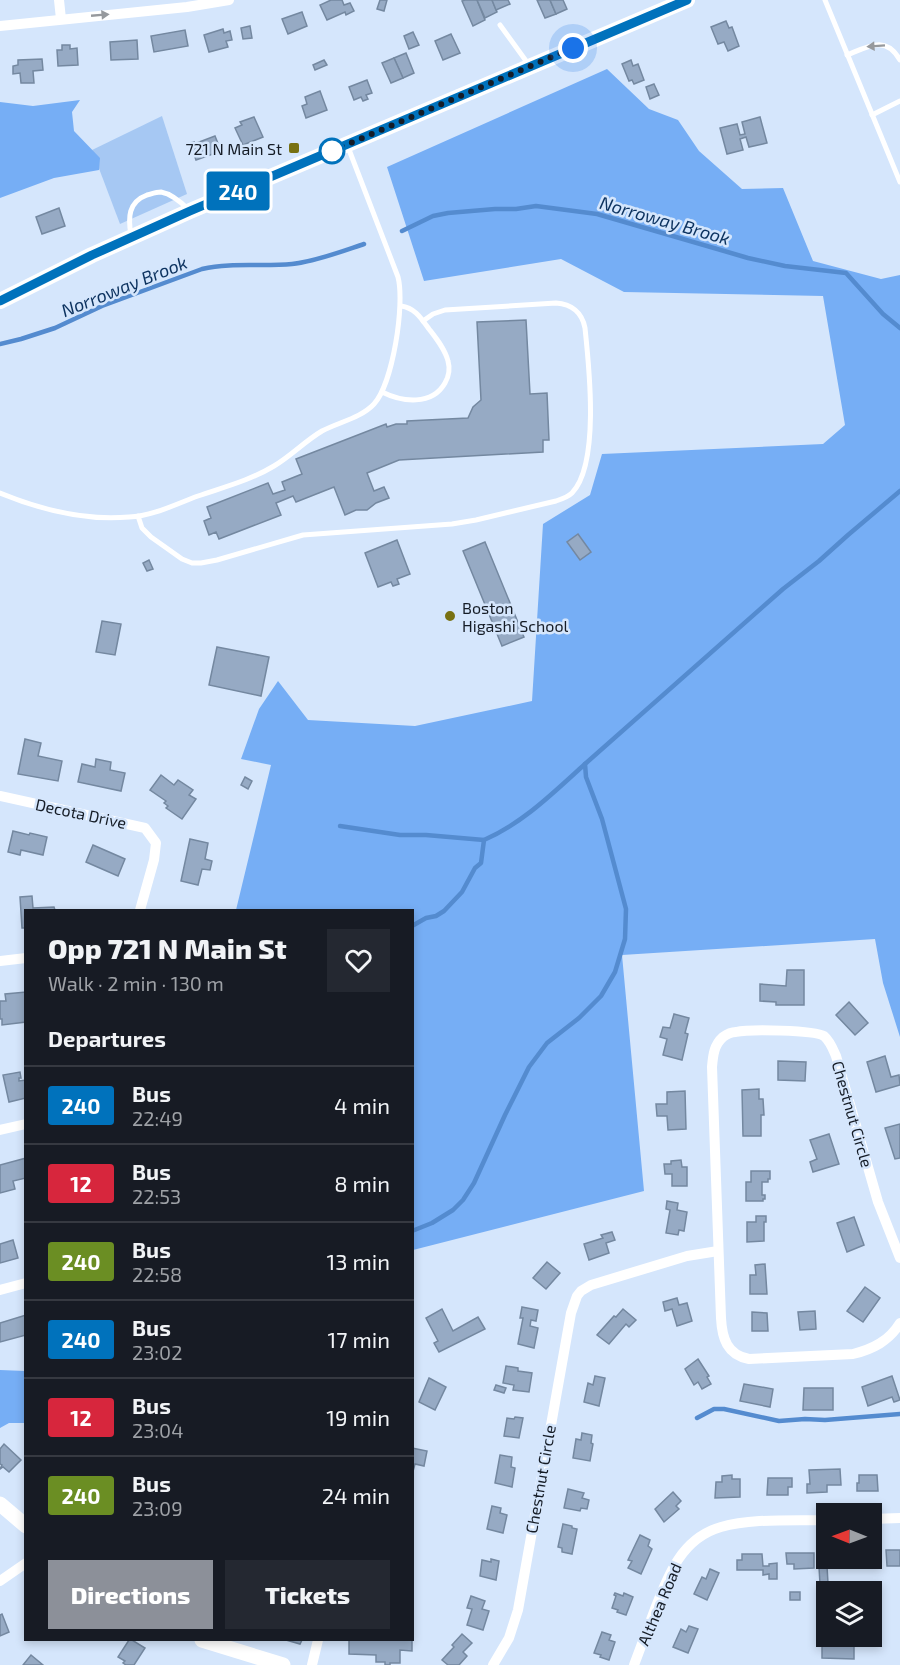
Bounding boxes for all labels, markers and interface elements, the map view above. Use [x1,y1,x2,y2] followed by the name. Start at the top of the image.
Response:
[91,10,110,20] one-way arrow
[558,33,588,63] your location
[867,42,886,51] one-way arrow
[319,138,345,164] unlabelled marker
[185,139,282,158] place label: 721 N Main St
[287,141,301,155] marker: 721 N Main St
[204,172,272,210] line badge: 240
[219,179,257,204] text: 240
[597,191,733,249] water label: Norroway Brook
[58,251,190,321] water label: Norroway Brook
[462,598,569,635] place label: Boston Higashi School
[443,609,457,623] marker: Boston Higashi School
[34,794,128,832] street label: Decota Drive
[327,929,390,992] button: heart
[48,931,287,965] text: Opp 721 N Main St
[48,971,224,995] text: Walk · 2 min · 130 m
[48,1025,166,1051] text: Departures
[829,1059,877,1169] street label: Chestnut Circle
[132,1080,171,1106] text: Bus
[334,1092,390,1118] text: 4 min
[62,1093,100,1118] text: 240
[132,1106,183,1130] text: 22:49
[132,1158,171,1184] text: Bus
[334,1170,390,1196] text: 8 min
[70,1171,92,1196] text: 12
[132,1184,181,1208] text: 22:53
[132,1236,171,1262] text: Bus
[327,1248,390,1274] text: 13 min
[62,1249,100,1274] text: 240
[132,1262,182,1286] text: 22:58
[132,1314,171,1340] text: Bus
[328,1326,390,1352] text: 17 min
[62,1327,100,1352] text: 240
[132,1340,182,1364] text: 23:02
[132,1392,171,1418] text: Bus
[326,1404,390,1430] text: 19 min
[70,1405,92,1430] text: 12
[132,1418,183,1442] text: 23:04
[521,1423,559,1535] street label: Chestnut Circle
[132,1470,171,1496] text: Bus
[322,1482,390,1508] text: 24 min
[62,1483,100,1508] text: 240
[132,1496,183,1520] text: 23:09
[816,1503,882,1569] north arrow
[816,1503,882,1647] map controls
[48,1560,213,1629] button: Directions
[225,1560,390,1629] button: Tickets
[633,1560,685,1648] street label: Althea Road
[816,1581,882,1647] button: layers

